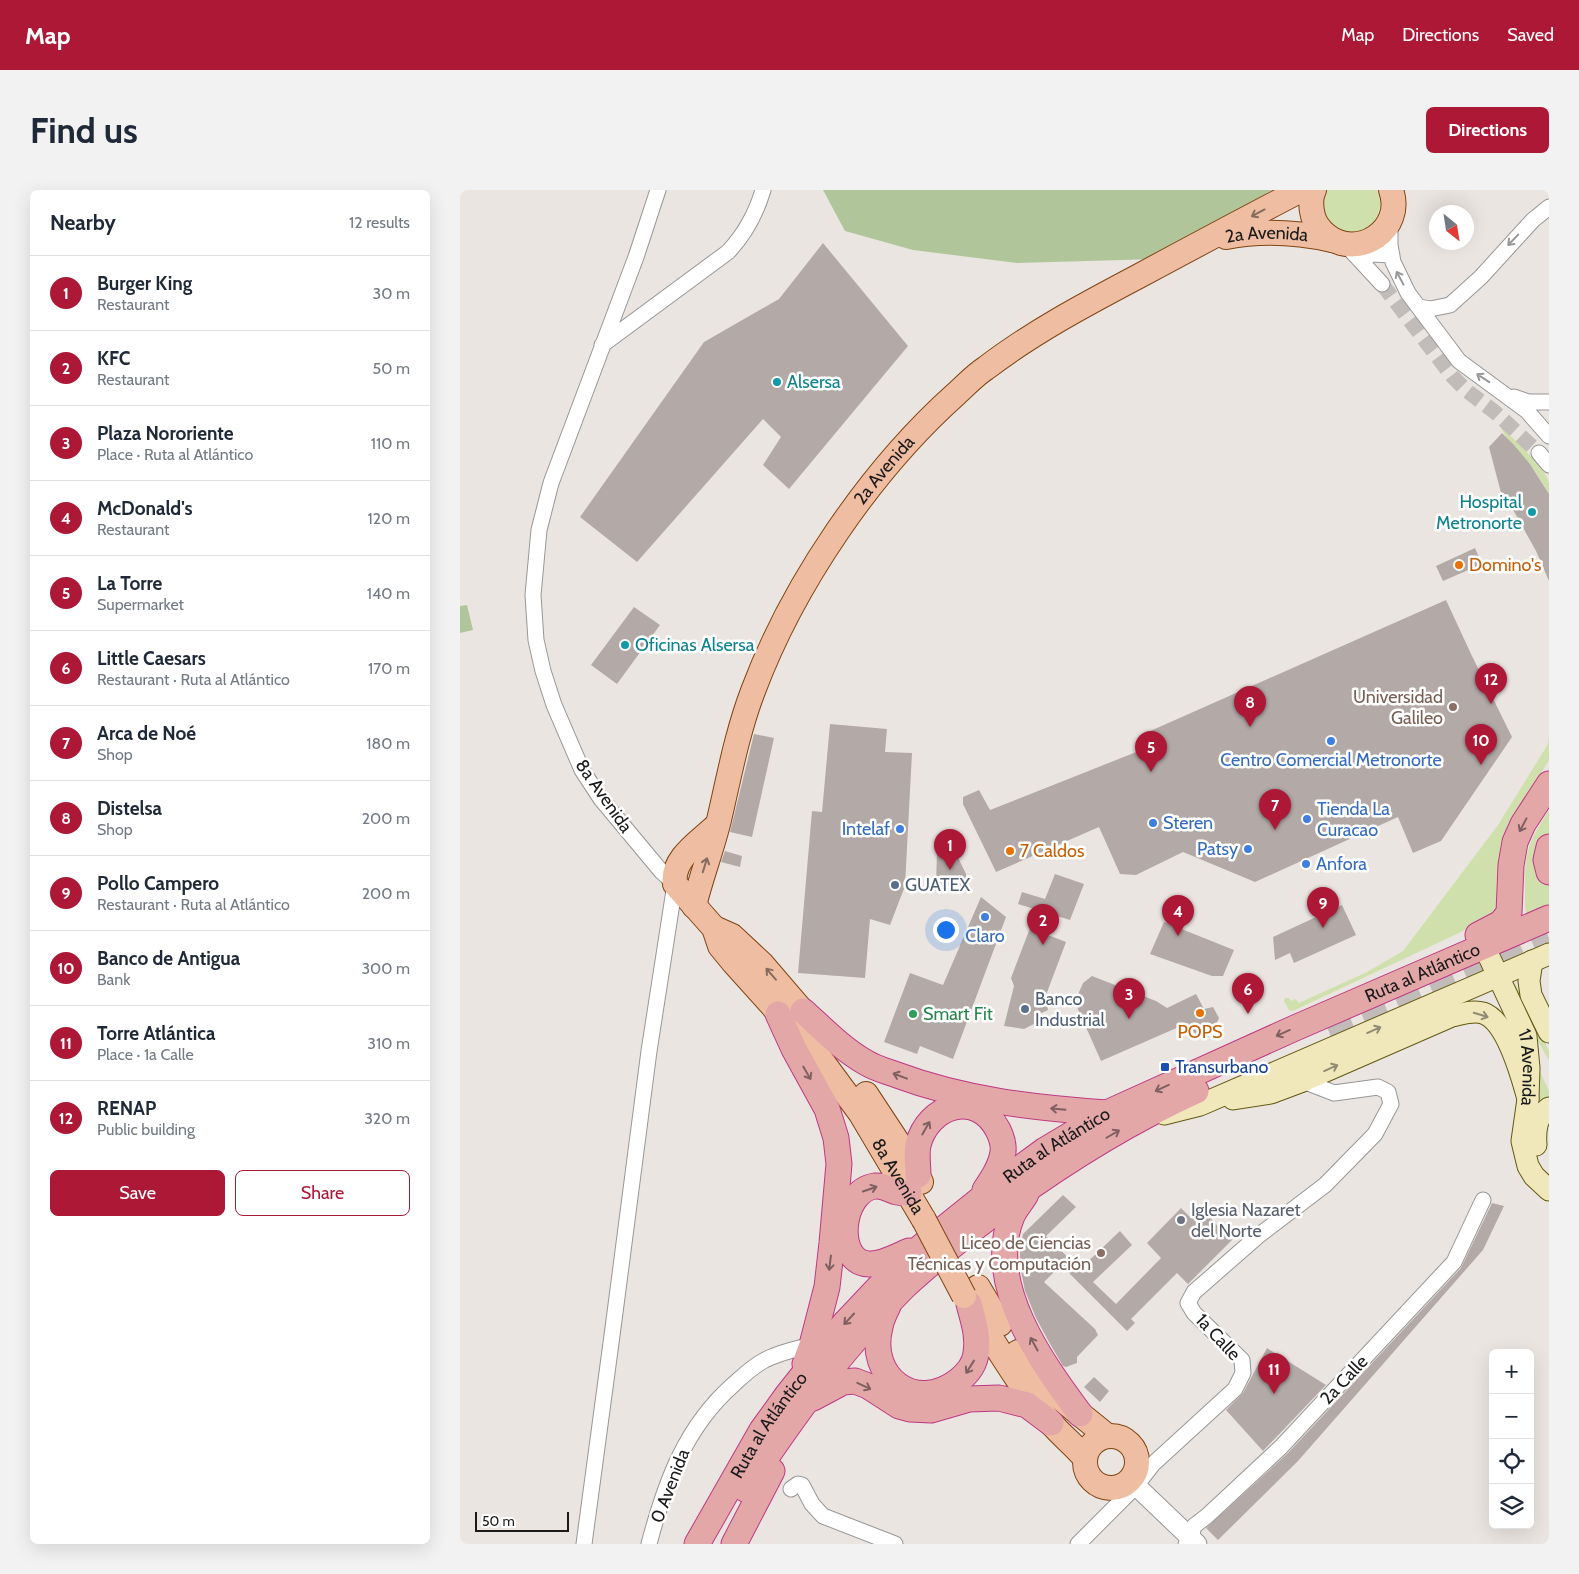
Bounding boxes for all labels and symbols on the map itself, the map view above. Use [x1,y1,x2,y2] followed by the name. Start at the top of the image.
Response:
[1429,205,1474,250] north arrow
[1251,209,1266,218] one-way arrow
[1224,222,1310,248] street label: 2a Avenida
[1508,234,1520,246] one-way arrow
[1395,272,1405,286] one-way arrow
[787,371,841,393] place label: Alsersa
[1477,373,1491,383] one-way arrow
[771,376,783,388] marker: Alsersa
[849,431,919,509] street label: 2a Avenida
[1436,491,1523,534] place label: Hospital Metronorte
[1526,506,1538,518] marker: Hospital Metronorte
[1469,554,1541,576] place label: Domino's
[1453,559,1465,571] marker: Domino's
[635,634,755,656] place label: Oficinas Alsersa
[619,639,631,651] marker: Oficinas Alsersa
[1475,663,1507,704] pin: 12
[1234,686,1266,727] pin: 8
[1353,686,1443,729] place label: Universidad Galileo
[1447,701,1459,713] marker: Universidad Galileo
[1465,724,1497,765] pin: 10
[1135,731,1167,772] pin: 5
[1325,735,1337,747] marker: Centro Comercial Metronorte
[1220,749,1442,771] place label: Centro Comercial Metronorte
[571,755,637,837] street label: 8a Avenida
[1259,789,1291,830] pin: 7
[1317,798,1390,841] place label: Tienda La Curacao
[1163,812,1213,834] place label: Steren
[1301,813,1313,825] marker: Tienda La Curacao
[1147,817,1159,829] marker: Steren
[842,818,890,840] place label: Intelaf
[1518,818,1528,833] one-way arrow
[894,823,906,835] marker: Intelaf
[934,829,966,870] pin: 1
[1197,838,1238,860] place label: Patsy
[1020,840,1084,862] place label: 7 Caldos
[1242,843,1254,855] marker: Patsy
[1004,845,1016,857] marker: 7 Caldos
[1316,853,1367,875] place label: Anfora
[701,858,710,873] one-way arrow
[1300,858,1312,870] marker: Anfora
[905,874,971,896] place label: GUATEX
[889,879,901,891] marker: GUATEX
[1307,887,1339,928] pin: 9
[1162,895,1194,936] pin: 4
[1027,904,1059,945] pin: 2
[979,911,991,923] marker: Claro
[933,917,959,943] your location
[965,925,1005,947] place label: Claro
[1361,938,1483,1007] street label: Ruta al Atlántico
[766,968,777,981] one-way arrow
[1232,973,1264,1014] pin: 6
[1113,978,1145,1019] pin: 3
[1035,988,1106,1031] place label: Banco Industrial
[923,1003,993,1025] place label: Smart Fit
[1019,1003,1031,1015] marker: Banco Industrial
[1194,1007,1206,1019] marker: POPS
[907,1008,919,1020] marker: Smart Fit
[1473,1010,1489,1020] one-way arrow
[1178,1021,1222,1043] place label: POPS
[1366,1024,1381,1034] one-way arrow
[1513,1025,1540,1108] street label: 11 Avenida
[1276,1029,1291,1039] one-way arrow
[1175,1056,1269,1078] place label: Transurbano
[1159,1061,1171,1073] marker: Transurbano
[1323,1063,1338,1073] one-way arrow
[803,1065,813,1079] one-way arrow
[893,1071,908,1080] one-way arrow
[1155,1084,1170,1093] one-way arrow
[999,1103,1114,1188] street label: Ruta al Atlántico
[1051,1105,1067,1114] one-way arrow
[921,1122,931,1136] one-way arrow
[1105,1129,1119,1139] one-way arrow
[867,1134,929,1219] street label: 8a Avenida
[862,1184,877,1193] one-way arrow
[1191,1199,1301,1242] place label: Iglesia Nazaret del Norte
[1175,1214,1187,1226] marker: Iglesia Nazaret del Norte
[907,1232,1091,1275] place label: Liceo de Ciencias Técnicas y Computación
[1095,1247,1107,1259] marker: Liceo de Ciencias Técnicas y Computación
[825,1255,835,1271] one-way arrow
[1191,1309,1245,1365] street label: 1a Calle
[843,1312,855,1325] one-way arrow
[1029,1337,1039,1351] one-way arrow
[1316,1351,1372,1409] street label: 2a Calle
[1258,1353,1290,1394] pin: 11
[964,1360,974,1374] one-way arrow
[726,1368,812,1482] street label: Ruta al Atlántico
[857,1381,872,1391] one-way arrow
[646,1446,694,1526] street label: 0 Avenida
[475,1509,569,1532] scale bar

